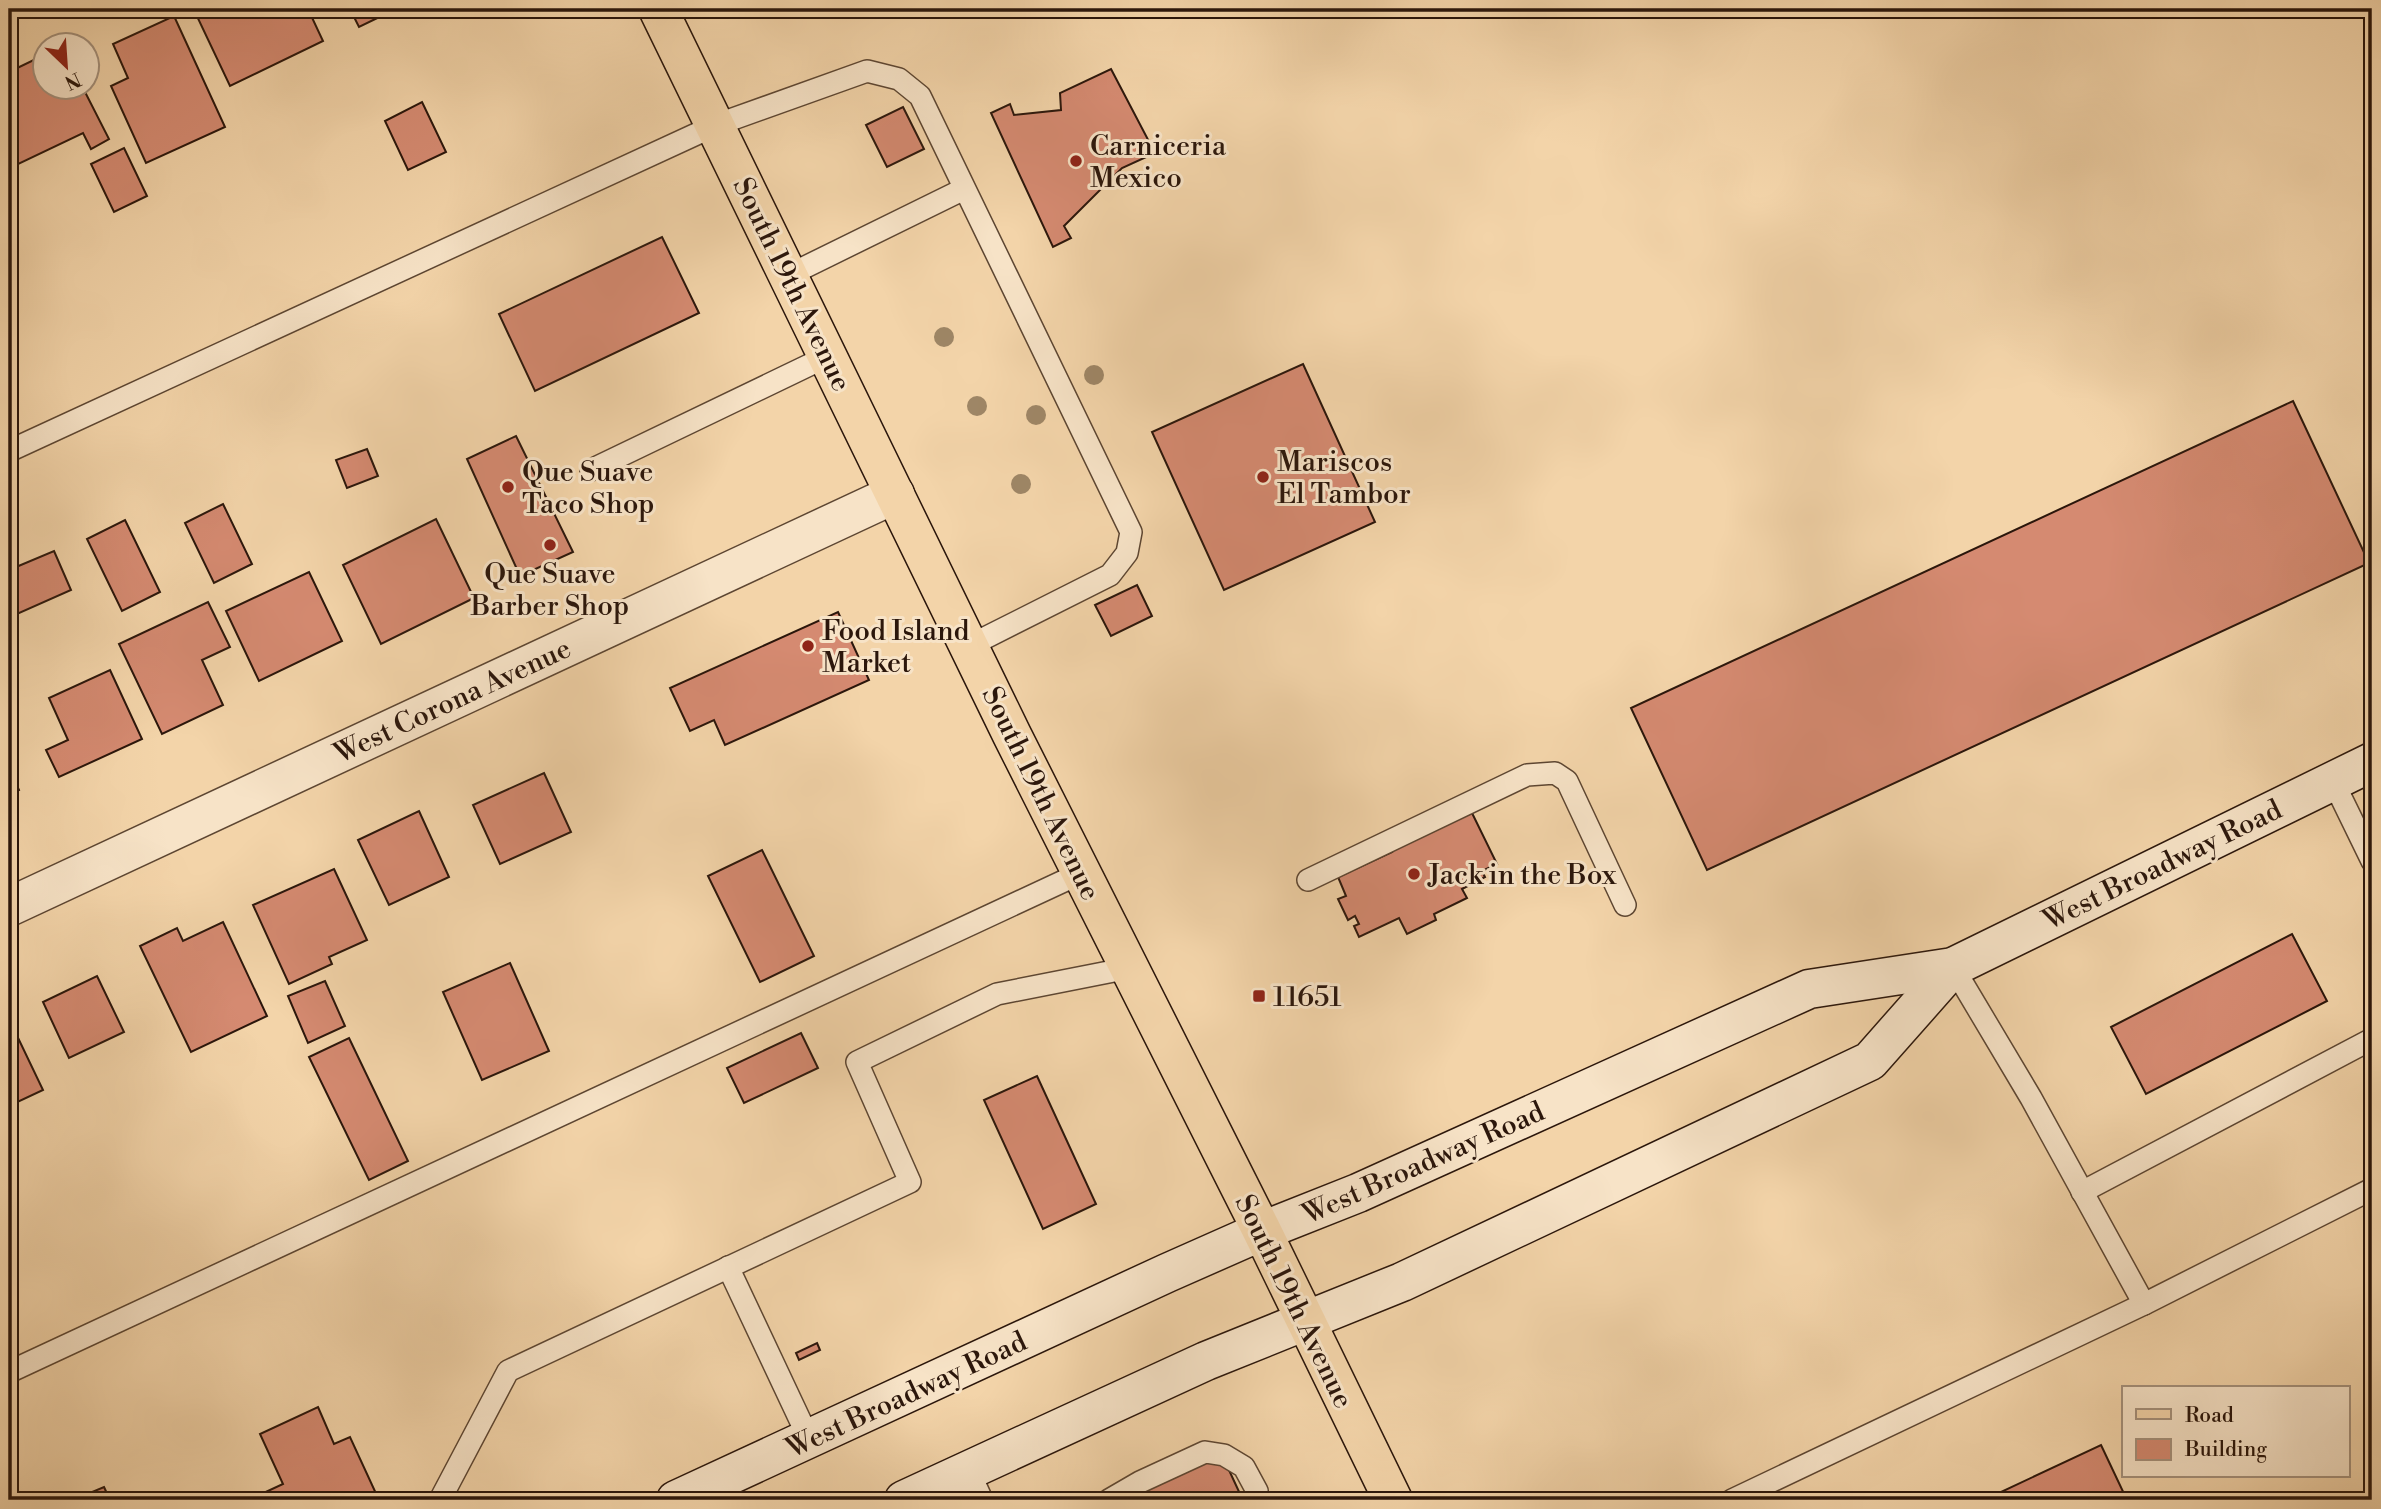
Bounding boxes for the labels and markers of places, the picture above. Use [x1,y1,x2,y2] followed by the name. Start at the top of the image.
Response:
[1090,129,1227,196] place label: Carniceria Mexico
[1068,153,1084,169] marker: Carniceria Mexico
[1277,445,1411,512] place label: Mariscos El Tambor
[522,455,655,522] place label: Que Suave Taco Shop
[1255,469,1271,485] marker: Mariscos El Tambor
[500,479,516,495] marker: Que Suave Taco Shop
[542,537,558,553] marker: Que Suave Barber Shop
[470,557,629,624] place label: Que Suave Barber Shop
[822,614,970,681] place label: Food Island Market
[800,638,816,654] marker: Food Island Market
[1427,858,1617,893] place label: Jack in the Box
[1406,866,1422,882] marker: Jack in the Box
[1273,980,1342,1015] place label: 11651
[1251,988,1267,1004] marker: 11651

